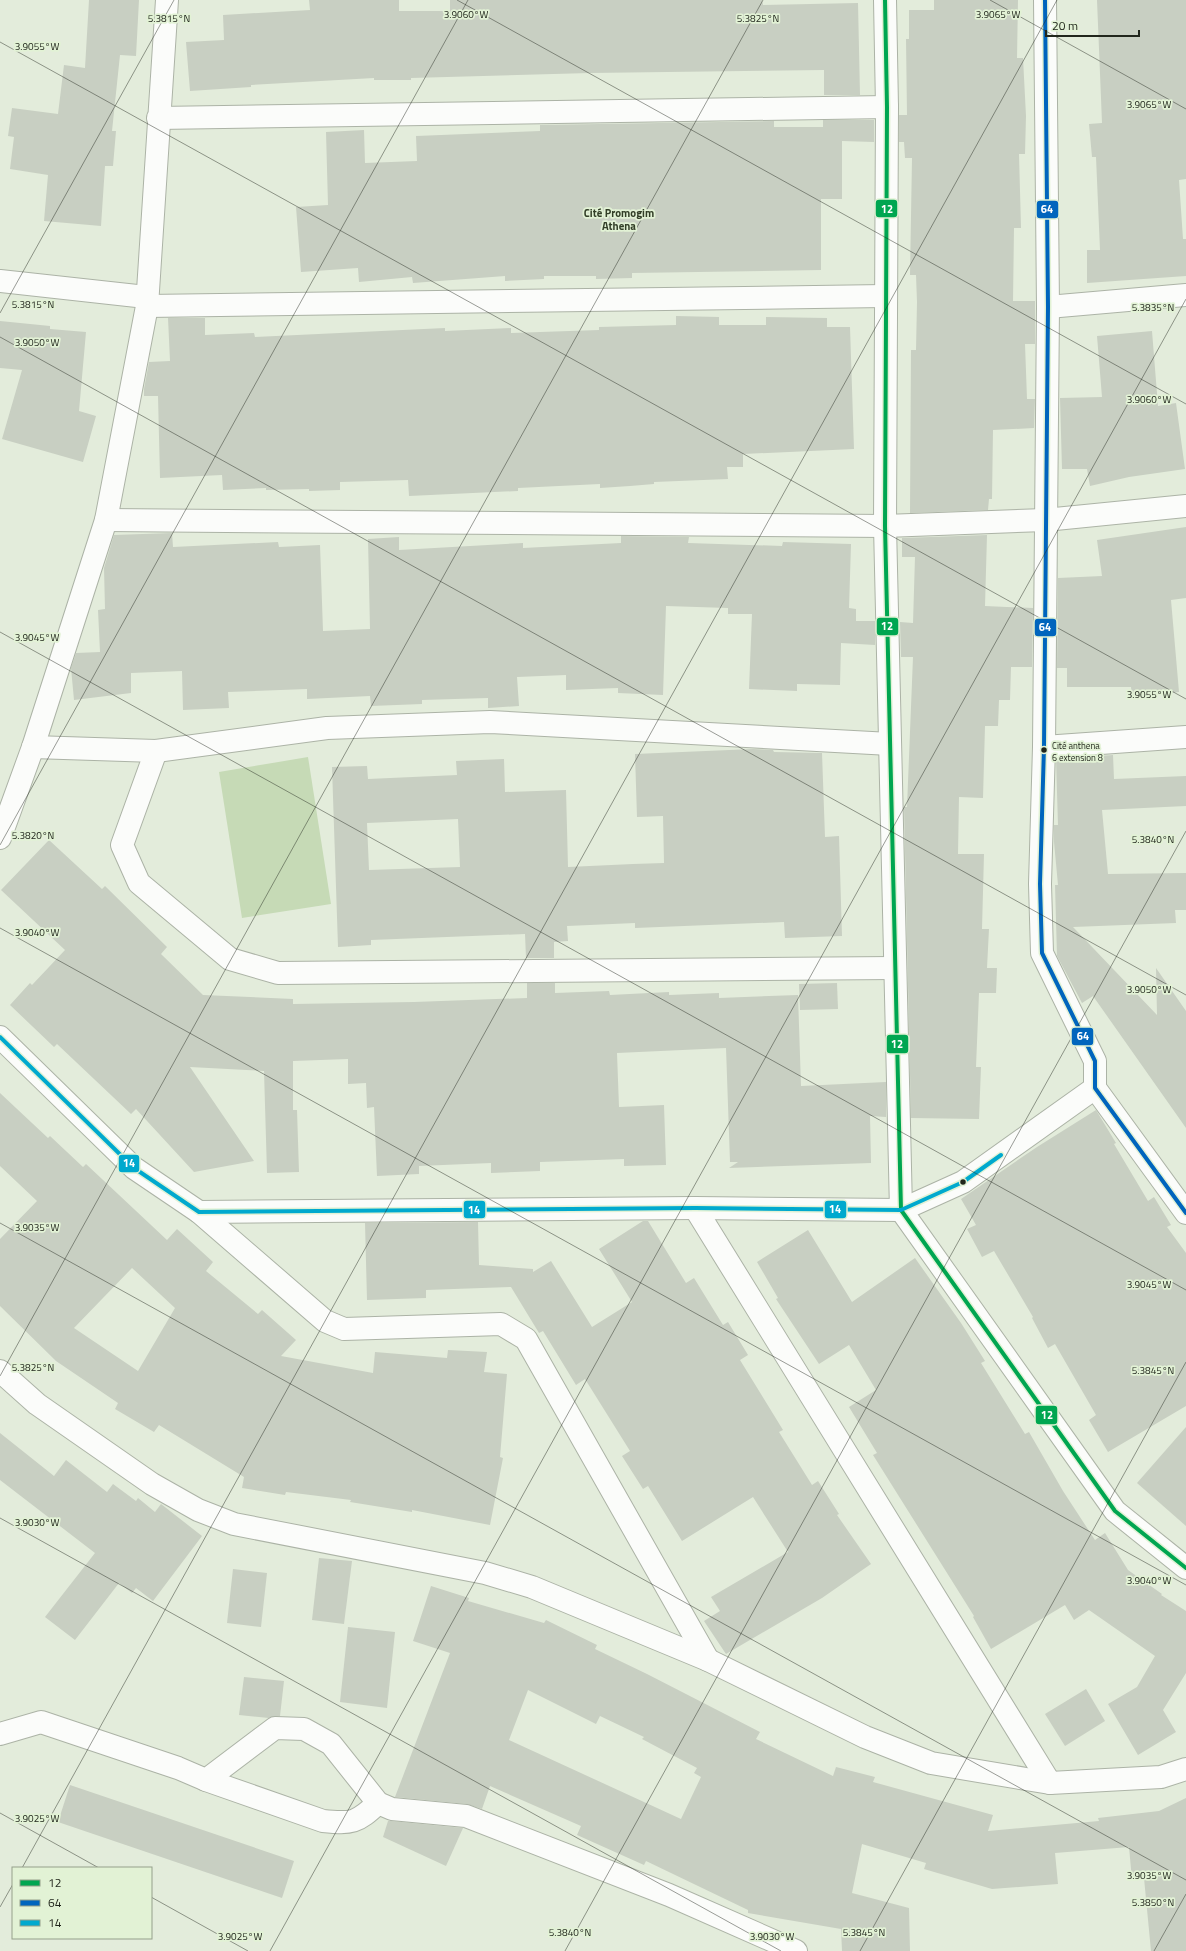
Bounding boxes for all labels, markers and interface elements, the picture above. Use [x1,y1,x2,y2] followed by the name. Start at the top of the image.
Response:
[444,7,488,22] text: 3.9060°W
[976,7,1020,22] text: 3.9065°W
[148,11,190,26] text: 5.3815°N
[737,11,779,26] text: 5.3825°N
[1046,12,1139,38] scale bar
[1052,16,1078,35] text: 20 m
[15,39,59,54] text: 3.9055°W
[1127,97,1171,112] text: 3.9065°W
[875,199,898,218] line badge: 12
[1036,200,1059,219] line badge: 64
[881,201,893,217] text: 12
[1041,201,1053,217] text: 64
[584,205,654,234] district label: Cité Promogim Athena
[12,297,54,312] text: 5.3815°N
[1132,300,1174,315] text: 5.3835°N
[15,335,59,350] text: 3.9050°W
[1127,392,1171,407] text: 3.9060°W
[876,617,899,636] line badge: 12
[881,618,893,634] text: 12
[1034,618,1057,637] line badge: 64
[1039,619,1051,635] text: 64
[15,630,59,645] text: 3.9045°W
[1127,687,1171,702] text: 3.9055°W
[1052,739,1103,764] place label: Cité anthena 6 extension 8
[1039,745,1049,755] marker: Cité anthena 6 extension 8
[12,828,54,843] text: 5.3820°N
[1132,832,1174,847] text: 5.3840°N
[15,925,59,940] text: 3.9040°W
[1127,982,1171,997] text: 3.9050°W
[1071,1027,1094,1046] line badge: 64
[1077,1028,1089,1044] text: 64
[886,1034,909,1054] line badge: 12
[891,1036,903,1052] text: 12
[118,1154,140,1173] line badge: 14
[123,1155,135,1171] text: 14
[958,1177,968,1187] unlabelled marker
[463,1200,486,1219] line badge: 14
[824,1200,847,1219] line badge: 14
[829,1201,841,1217] text: 14
[468,1202,480,1218] text: 14
[15,1220,59,1235] text: 3.9035°W
[1127,1277,1171,1292] text: 3.9045°W
[12,1360,54,1375] text: 5.3825°N
[1132,1363,1174,1378] text: 5.3845°N
[1035,1405,1058,1425] line badge: 12
[1041,1407,1053,1423] text: 12
[15,1515,59,1530] text: 3.9030°W
[1127,1573,1171,1588] text: 3.9040°W
[15,1811,59,1826] text: 3.9025°W
[12,1867,152,1939] legend
[1127,1868,1171,1883] text: 3.9035°W
[48,1873,61,1892] text: 12
[48,1893,62,1912] text: 64
[1132,1895,1174,1910] text: 5.3850°N
[48,1913,62,1932] text: 14
[549,1925,591,1940] text: 5.3840°N
[843,1925,885,1940] text: 5.3845°N
[218,1929,262,1944] text: 3.9025°W
[750,1929,794,1944] text: 3.9030°W

